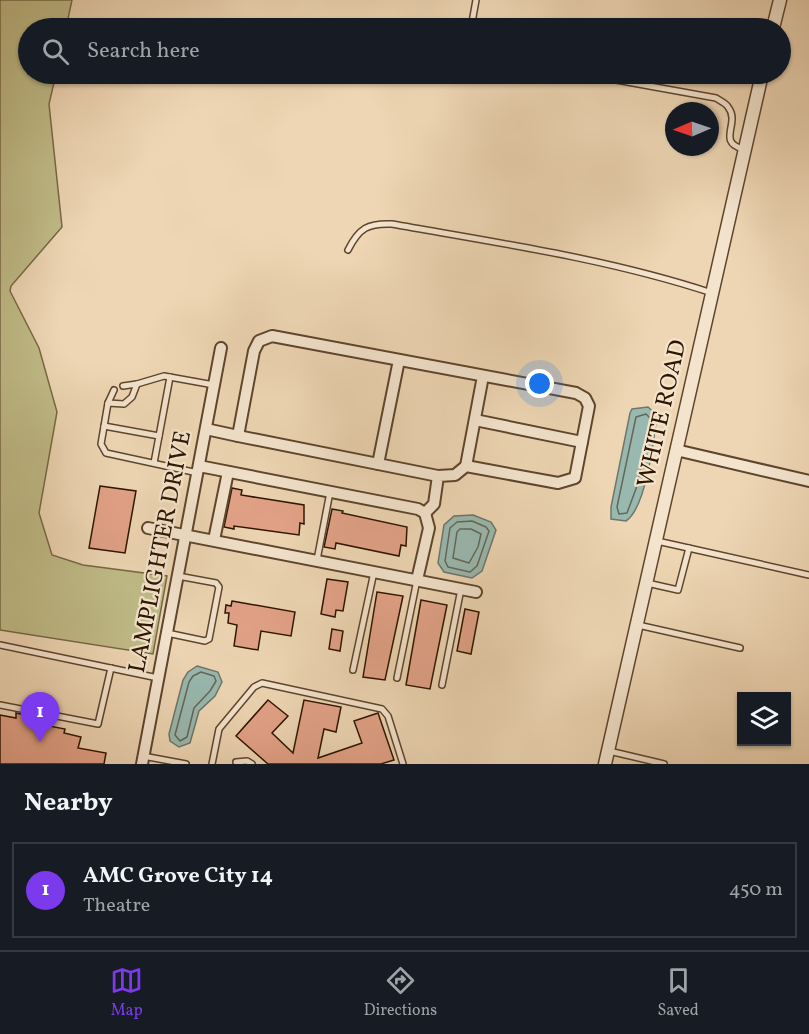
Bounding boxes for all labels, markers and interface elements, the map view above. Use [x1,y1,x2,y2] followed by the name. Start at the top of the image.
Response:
[18,18,791,84] search box
[39,35,72,68] icon: search
[87,36,200,67] text: Search here
[665,102,719,156] north arrow
[630,337,696,491] street label: WHITE ROAD
[525,369,554,398] your location
[121,428,201,676] street label: LAMPLIGHTER DRIVE
[20,692,60,742] pin: 1
[737,692,791,746] map controls
[737,692,791,746] button: layers
[24,785,113,821] text: Nearby
[83,861,273,892] text: AMC Grove City 14
[41,876,50,904] text: 1
[729,876,783,904] text: 450 m
[83,892,150,920] text: Theatre
[110,964,143,1022] tab: Map
[364,964,437,1022] tab: Directions
[658,964,699,1022] tab: Saved

